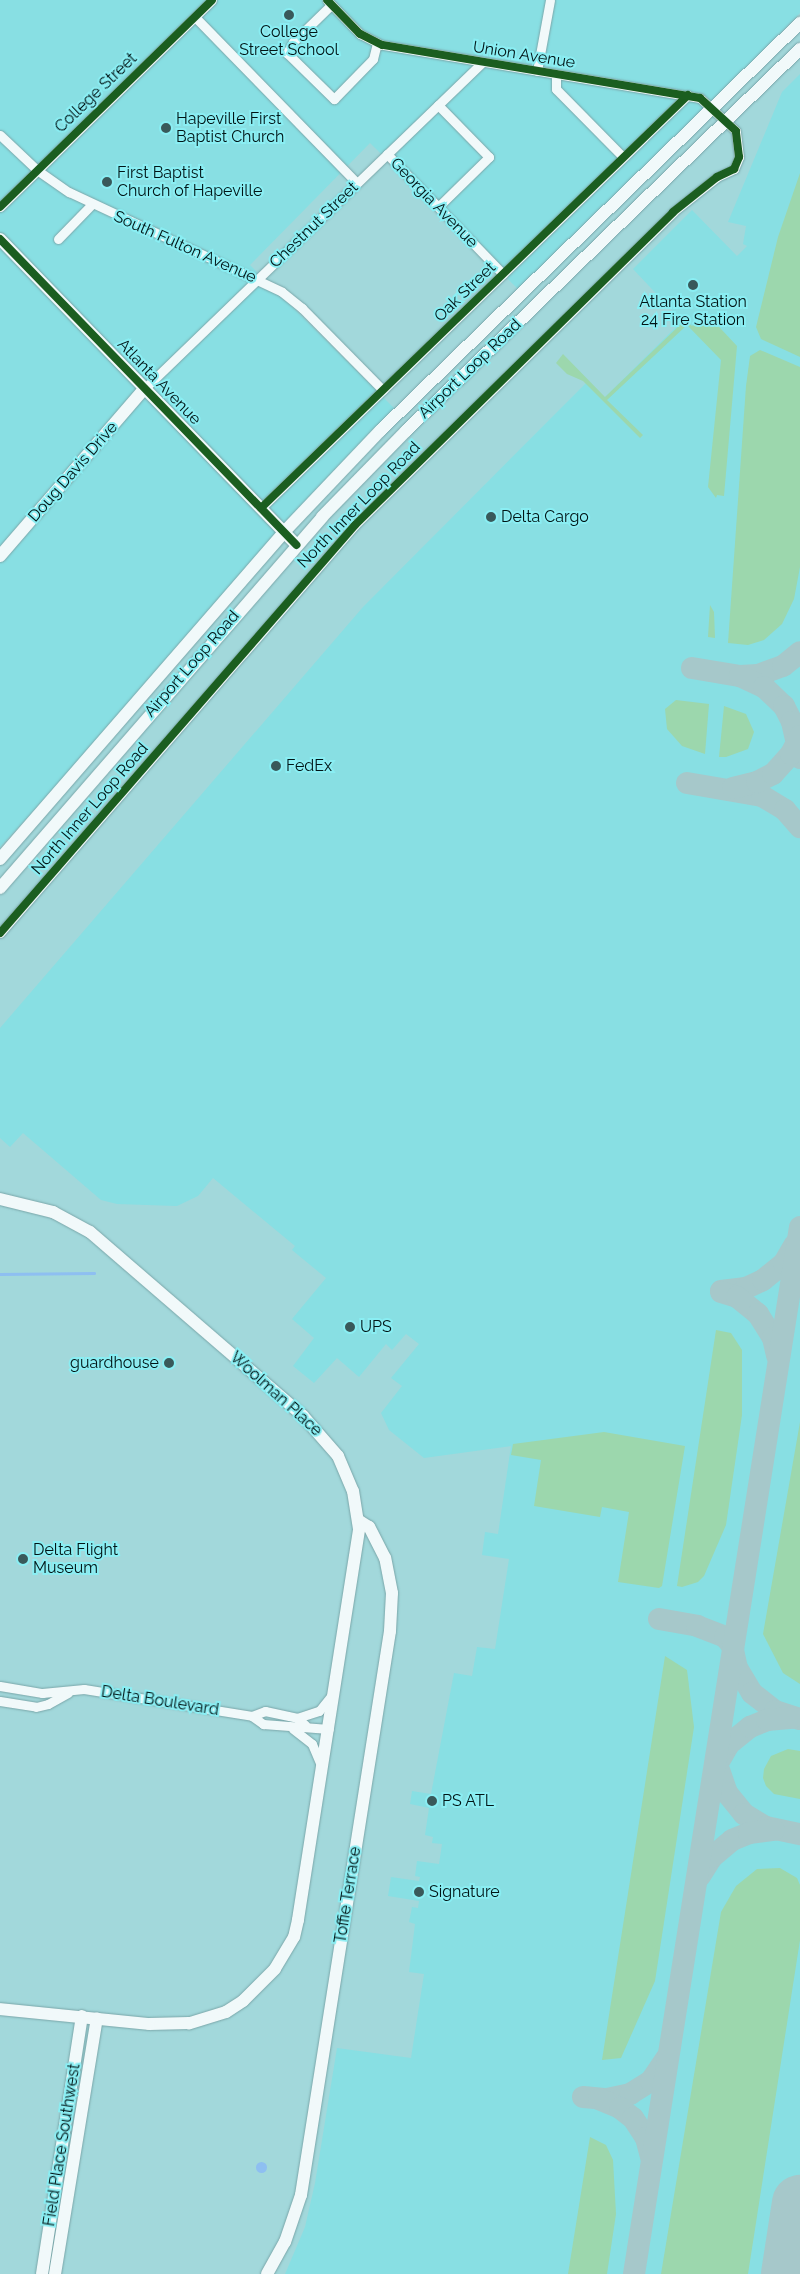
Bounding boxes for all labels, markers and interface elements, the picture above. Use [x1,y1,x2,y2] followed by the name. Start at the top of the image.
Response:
[283,9,295,21] marker: College Street School
[239,22,339,60] place label: College Street School
[471,37,577,73] street label: Union Avenue
[51,49,141,137] street label: College Street
[176,109,284,147] place label: Hapeville First Baptist Church
[160,122,172,134] marker: Hapeville First Baptist Church
[386,154,482,252] street label: Georgia Avenue
[117,163,263,201] place label: First Baptist Church of Hapeville
[101,176,113,188] marker: First Baptist Church of Hapeville
[266,178,362,272] street label: Chestnut Street
[110,207,260,287] street label: South Fulton Avenue
[430,258,500,326] street label: Oak Street
[687,279,699,291] marker: Atlanta Station 24 Fire Station
[639,292,747,330] place label: Atlanta Station 24 Fire Station
[415,315,525,423] street label: Airport Loop Road
[113,335,205,429] street label: Atlanta Avenue
[24,418,122,526] street label: Doug Davis Drive
[294,438,424,572] street label: North Inner Loop Road
[501,507,589,527] place label: Delta Cargo
[485,511,497,523] marker: Delta Cargo
[141,607,243,721] street label: Airport Loop Road
[28,739,152,879] street label: North Inner Loop Road
[286,756,332,776] place label: FedEx
[270,760,282,772] marker: FedEx
[360,1317,392,1337] place label: UPS
[344,1321,356,1333] marker: UPS
[226,1348,326,1440] street label: Woolman Place
[70,1353,159,1373] place label: guardhouse
[163,1357,175,1369] marker: guardhouse
[33,1540,118,1578] place label: Delta Flight Museum
[17,1553,29,1565] marker: Delta Flight Museum
[100,1682,220,1720] street label: Delta Boulevard
[442,1791,495,1811] place label: PS ATL
[426,1795,438,1807] marker: PS ATL
[331,1845,365,1945] street label: Toffie Terrace
[429,1882,500,1902] place label: Signature
[413,1886,425,1898] marker: Signature
[40,2062,84,2228] street label: Field Place Southwest

